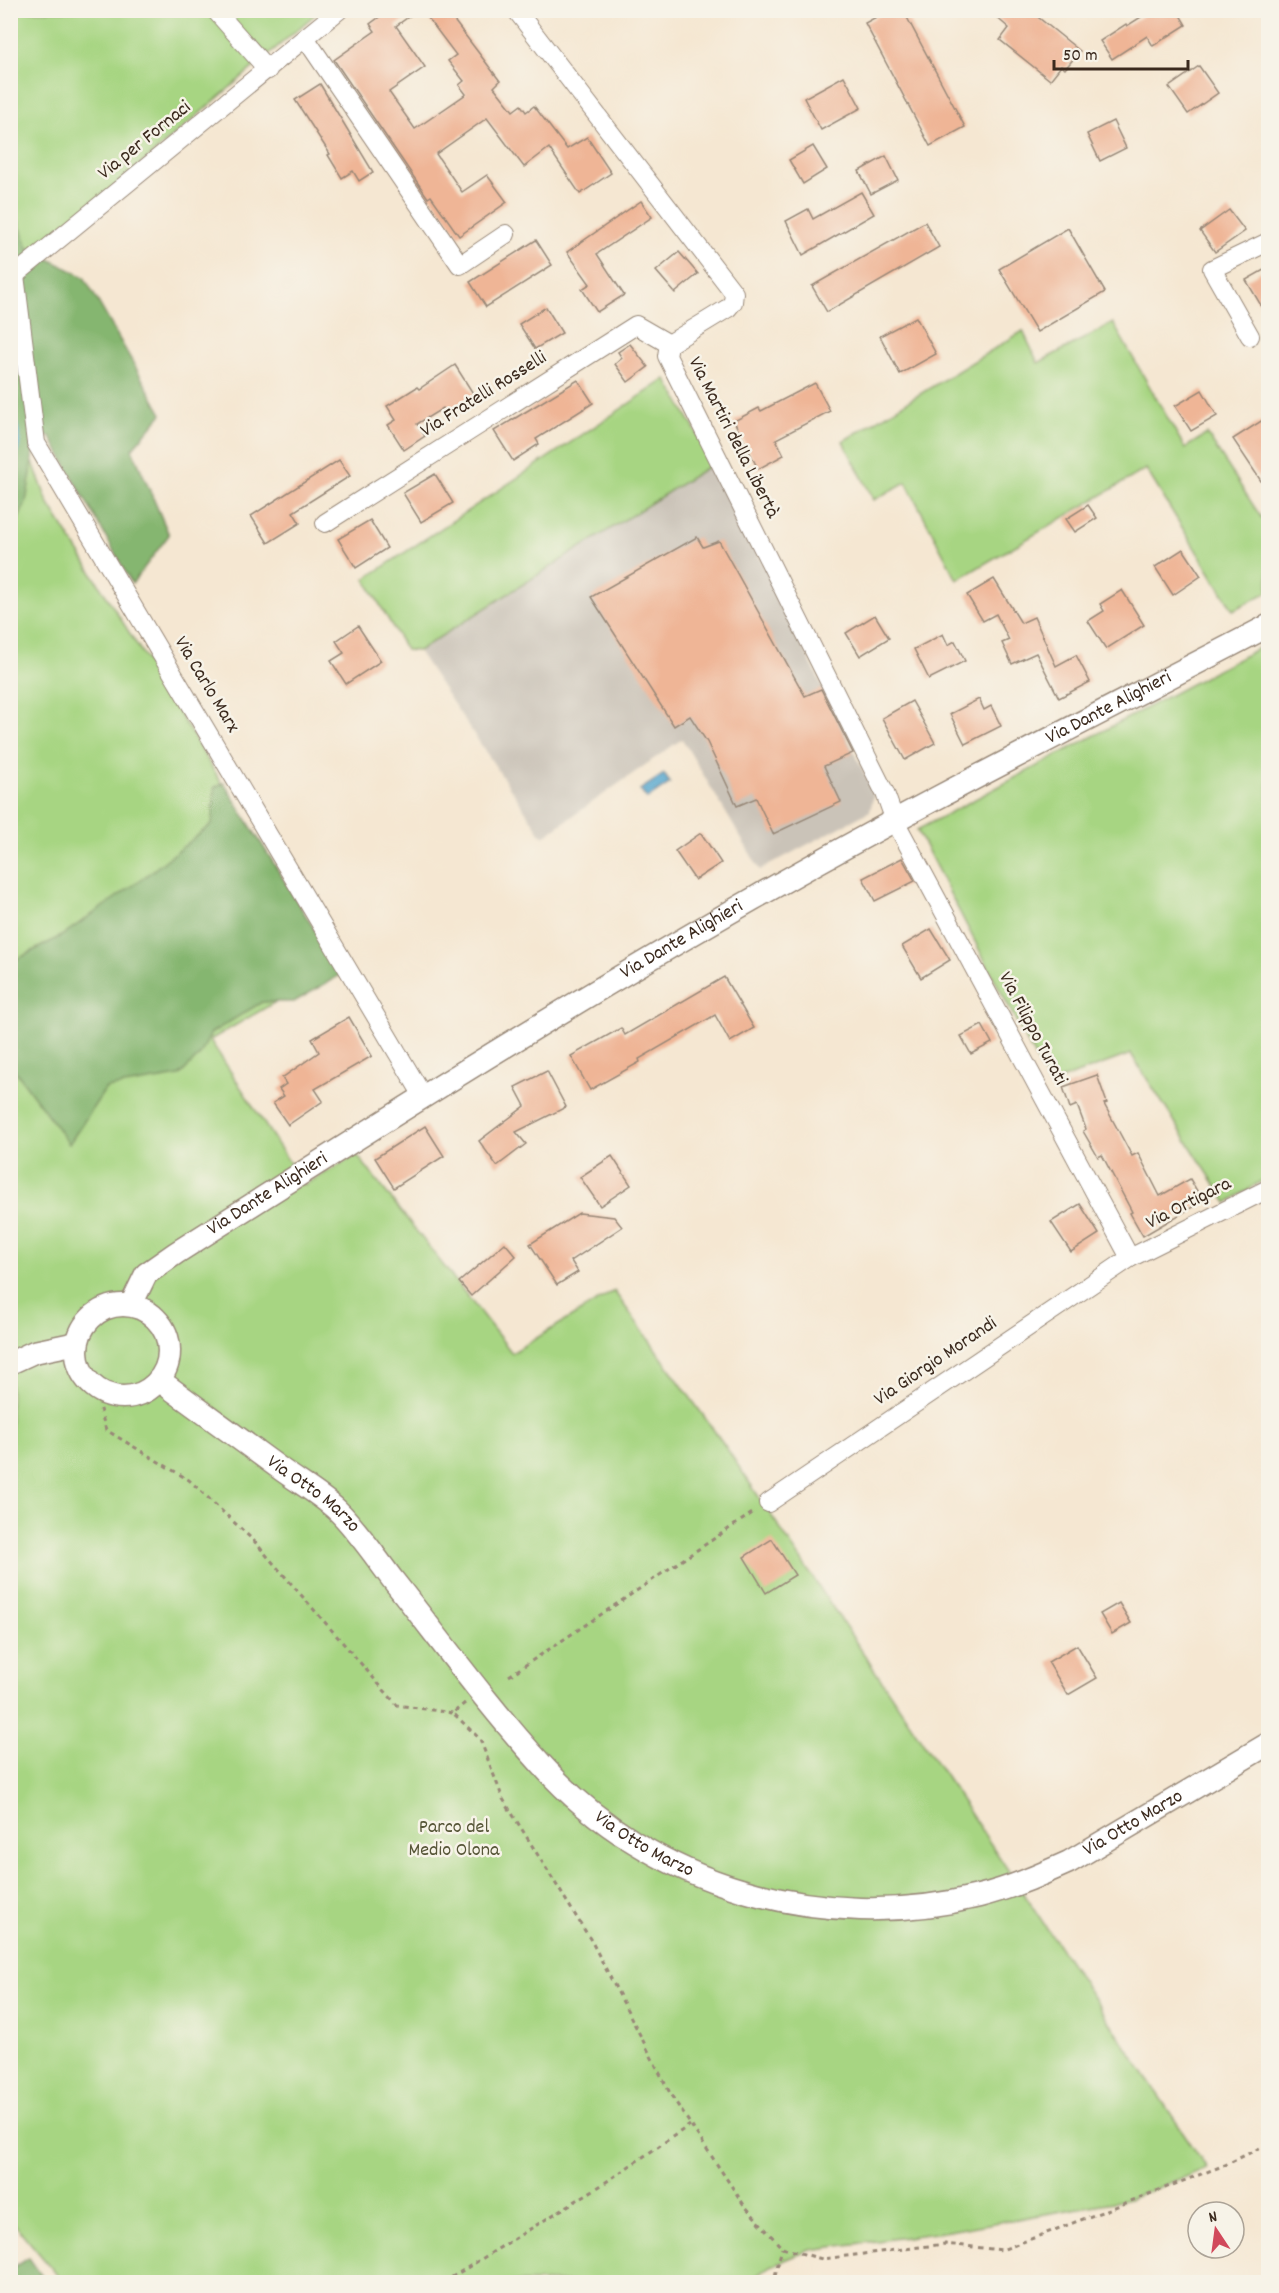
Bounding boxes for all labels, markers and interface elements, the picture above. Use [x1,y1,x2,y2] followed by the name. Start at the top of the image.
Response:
[1054,33,1188,71] scale bar
[1063,44,1098,69] text: 50 m
[92,94,198,187] street label: Via per Fornaci
[415,345,553,445] street label: Via Fratelli Rosselli
[680,352,786,524] street label: Via Martiri della Libertà
[166,631,246,739] street label: Via Carlo Marx
[1041,664,1177,752] street label: Via Dante Alighieri
[615,893,749,987] street label: Via Dante Alighieri
[990,967,1074,1091] street label: Via Filippo Turati
[202,1146,334,1243] street label: Via Dante Alighieri
[1142,1170,1237,1237] street label: Via Ortigara
[869,1310,1003,1414] street label: Via Giorgio Morandi
[260,1449,366,1539] street label: Via Otto Marzo
[1078,1783,1189,1864] street label: Via Otto Marzo
[588,1805,698,1885] street label: Via Otto Marzo
[409,1814,500,1865] park label: Parco del Medio Olona
[1186,2200,1246,2260] north arrow
[1207,2206,1220,2230] text: N

